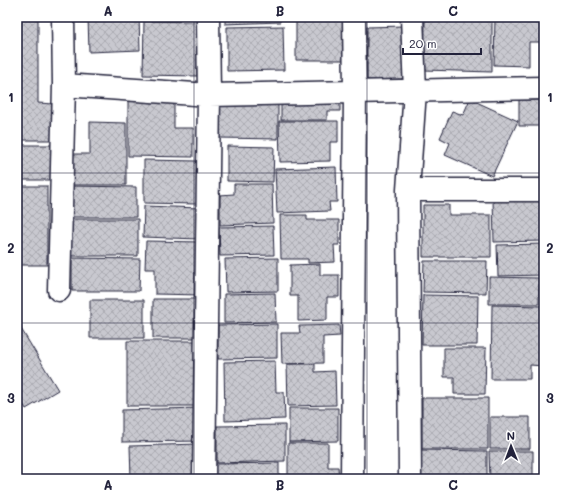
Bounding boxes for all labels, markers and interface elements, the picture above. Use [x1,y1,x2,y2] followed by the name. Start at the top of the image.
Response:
[103,2,113,19] text: A
[276,2,285,19] text: B
[448,2,458,19] text: C
[403,30,481,56] scale bar
[409,35,437,51] text: 20 m
[8,88,14,105] text: 1
[547,88,553,105] text: 1
[7,239,15,256] text: 2
[546,239,554,256] text: 2
[7,389,15,406] text: 3
[546,389,554,406] text: 3
[491,426,531,466] north arrow
[507,428,515,443] text: N
[103,476,113,493] text: A
[276,476,285,493] text: B
[448,476,458,493] text: C

